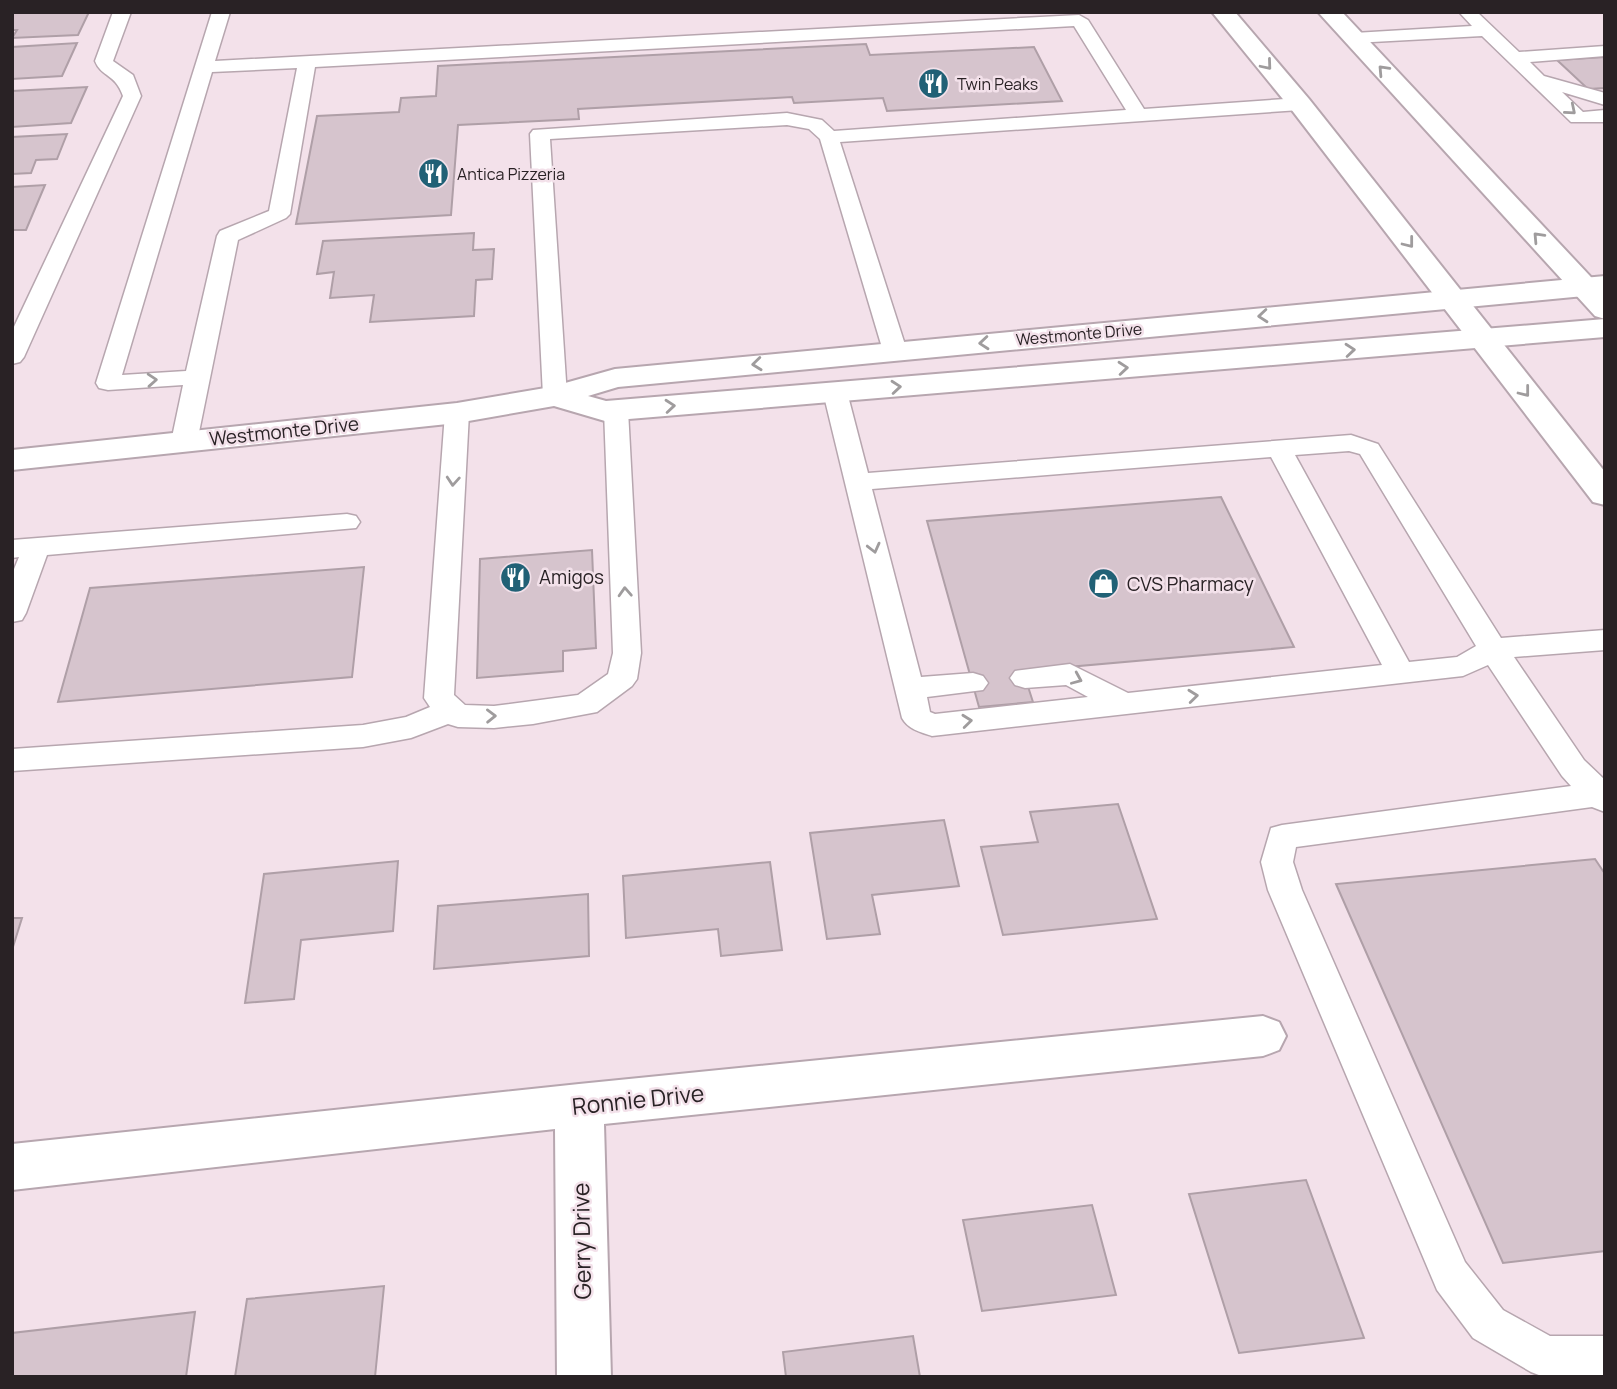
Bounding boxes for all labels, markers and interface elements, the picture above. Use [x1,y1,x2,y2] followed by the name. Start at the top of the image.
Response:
[1259,56,1271,69] one-way arrow
[1379,65,1392,78] one-way arrow
[917,67,951,101] restaurant icon: Twin Peaks
[957,73,1038,95] place label: Twin Peaks
[1563,102,1575,115] one-way arrow
[417,157,451,191] restaurant icon: Antica Pizzeria
[457,163,565,185] place label: Antica Pizzeria
[1534,232,1546,245] one-way arrow
[1400,235,1413,247] one-way arrow
[1257,309,1269,324] one-way arrow
[1015,318,1143,350] street label: Westmonte Drive
[978,335,989,350] one-way arrow
[1345,343,1356,358] one-way arrow
[751,357,763,372] one-way arrow
[1118,361,1129,376] one-way arrow
[147,373,158,388] one-way arrow
[891,380,902,395] one-way arrow
[1517,384,1530,397] one-way arrow
[665,399,676,414] one-way arrow
[208,410,360,452] street label: Westmonte Drive
[446,476,461,487] one-way arrow
[866,542,880,554] one-way arrow
[499,560,533,594] restaurant icon: Amigos
[539,564,604,590] place label: Amigos
[1087,567,1121,601] shop icon: CVS Pharmacy
[1127,571,1254,597] place label: CVS Pharmacy
[617,587,632,598] one-way arrow
[1070,671,1082,685] one-way arrow
[1188,689,1199,704] one-way arrow
[486,708,497,724] one-way arrow
[962,714,973,729] one-way arrow
[570,1076,706,1122] street label: Ronnie Drive
[564,1182,598,1300] street label: Gerry Drive

